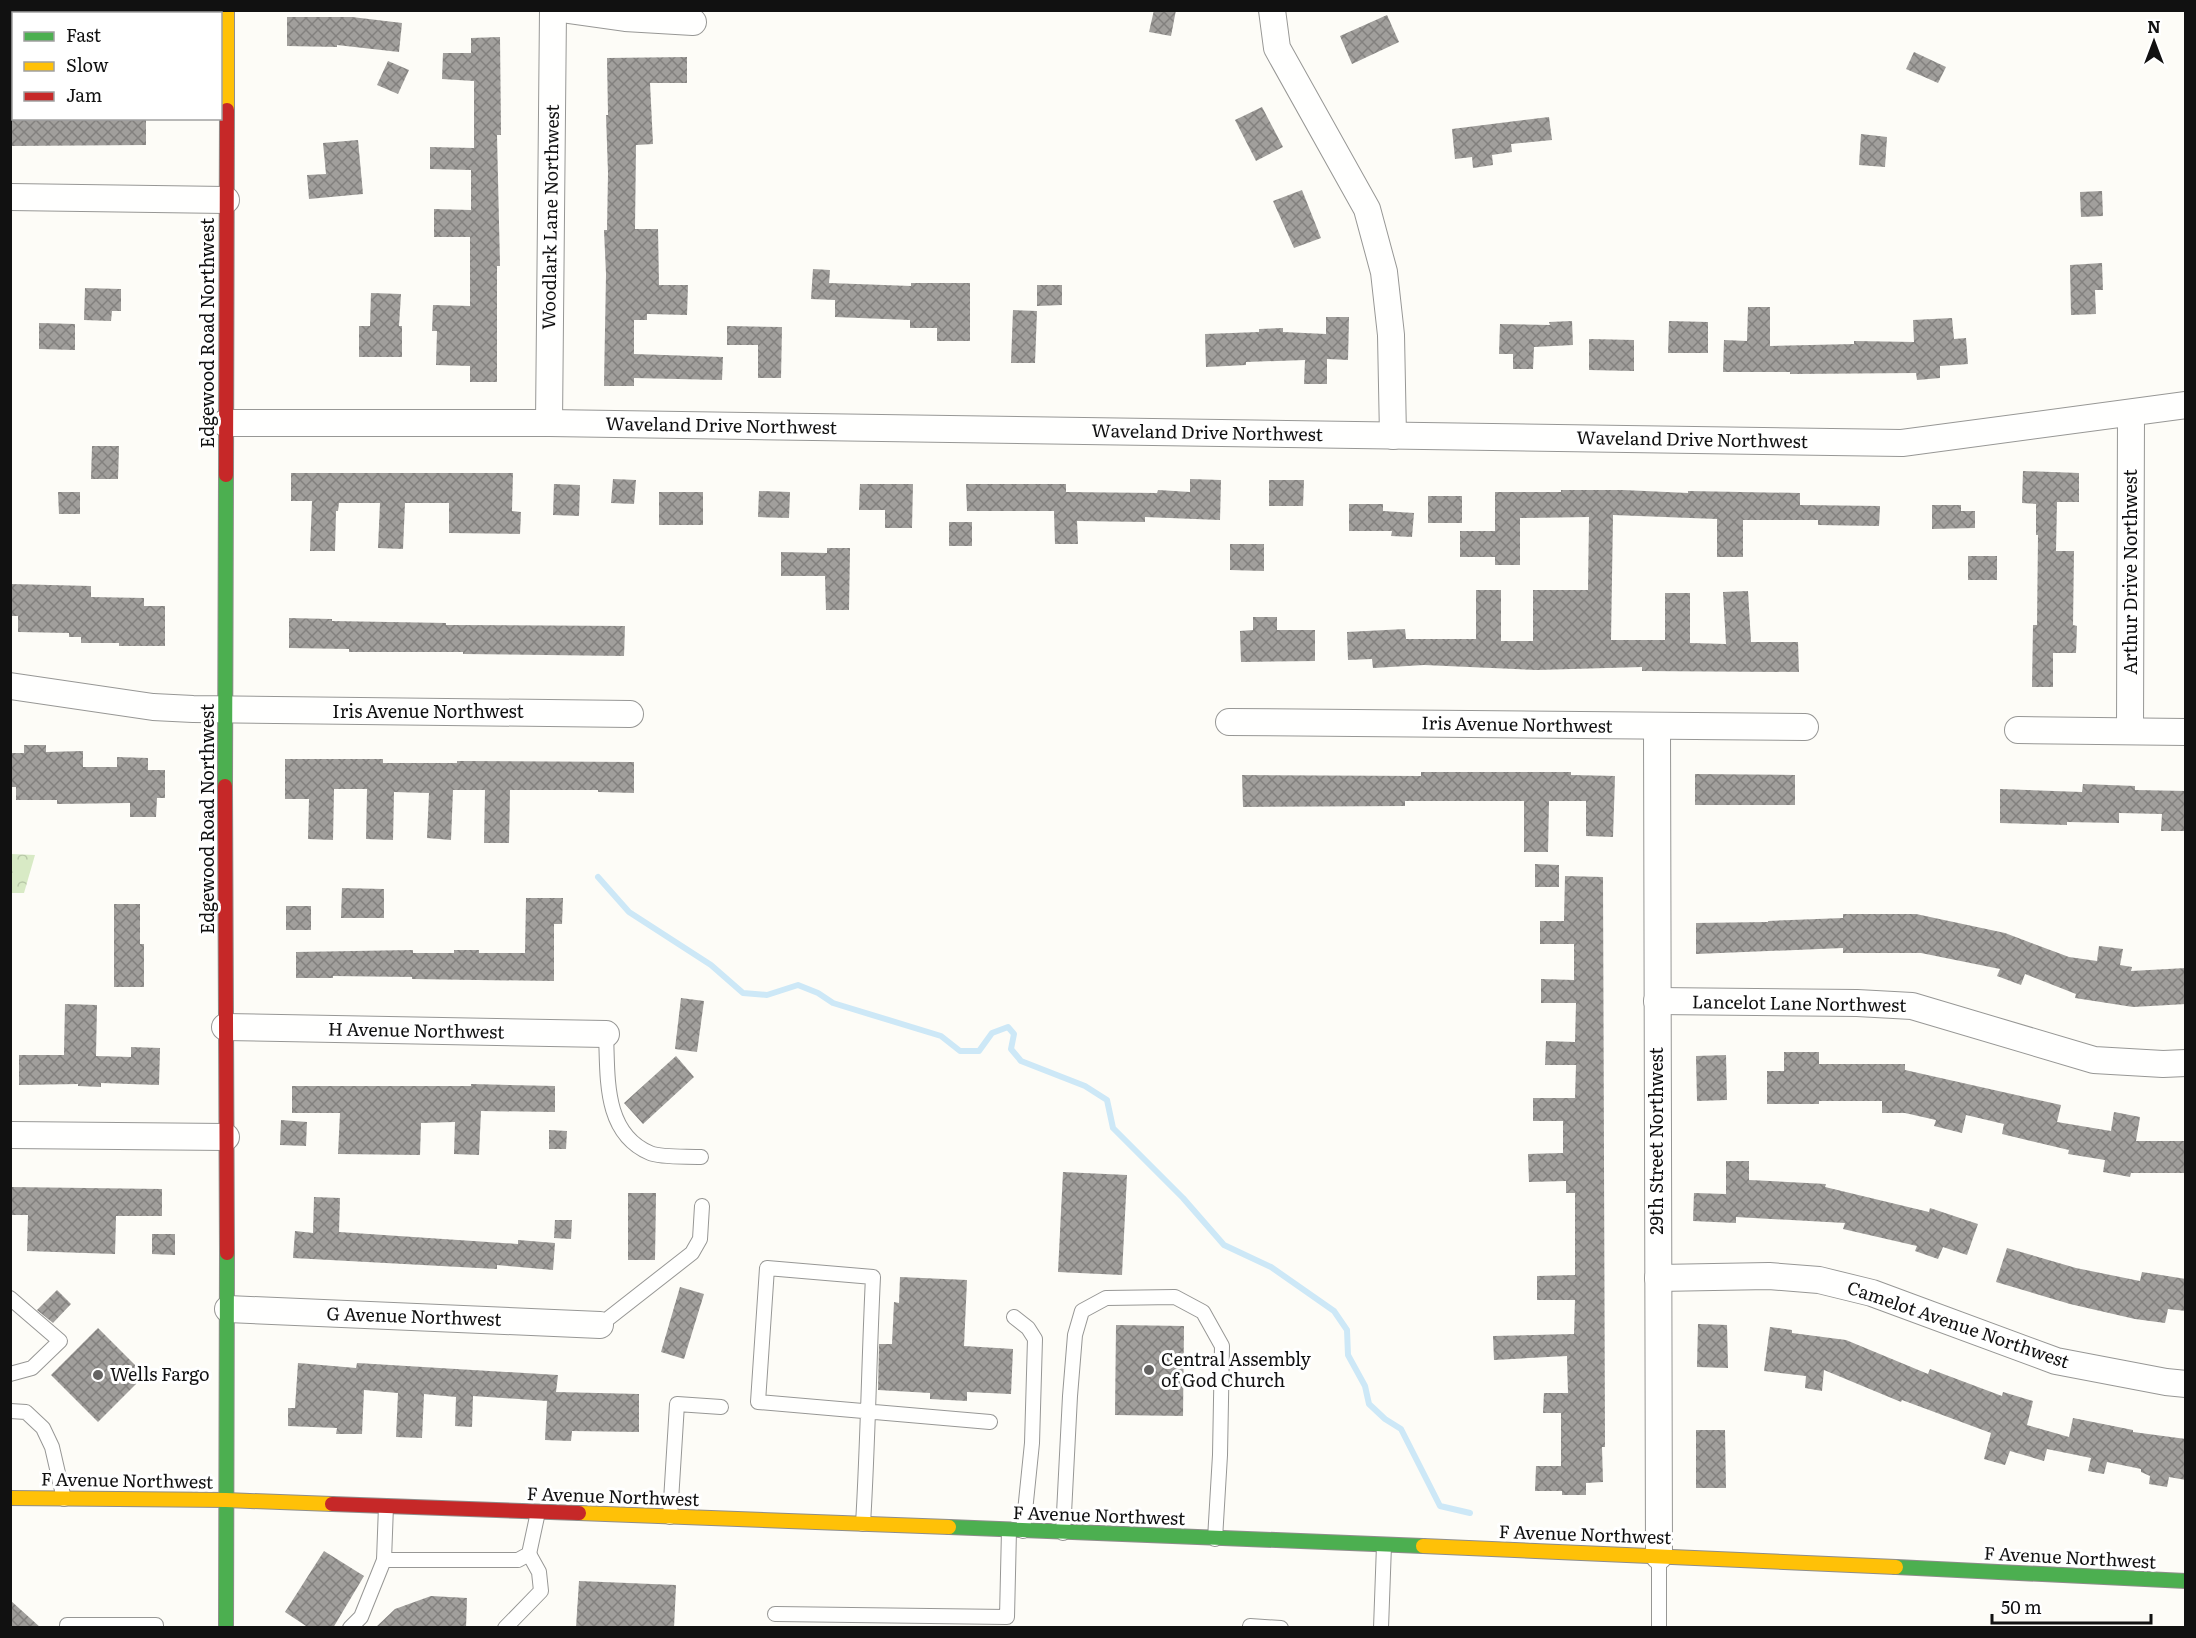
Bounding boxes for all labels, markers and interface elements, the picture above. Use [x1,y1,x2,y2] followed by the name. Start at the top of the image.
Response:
[12,12,222,120] legend
[2124,12,2184,72] north arrow
[2147,14,2161,38] text: N
[66,21,102,48] text: Fast
[66,51,109,78] text: Slow
[66,81,102,108] text: Jam
[534,103,565,330] street label: Woodlark Lane Northwest
[193,217,220,448] street label: Edgewood Road Northwest
[605,409,838,440] street label: Waveland Drive Northwest
[1091,416,1324,447] street label: Waveland Drive Northwest
[1576,423,1809,454] street label: Waveland Drive Northwest
[2116,468,2143,675] street label: Arthur Drive Northwest
[332,697,524,724] street label: Iris Avenue Northwest
[193,703,220,934] street label: Edgewood Road Northwest
[1421,708,1614,739] street label: Iris Avenue Northwest
[1692,987,1907,1018] street label: Lancelot Lane Northwest
[328,1014,505,1045] street label: H Avenue Northwest
[1642,1047,1669,1235] street label: 29th Street Northwest
[1844,1273,2074,1375] street label: Camelot Avenue Northwest
[326,1299,503,1332] street label: G Avenue Northwest
[1161,1345,1312,1393] place label: Central Assembly of God Church
[110,1360,210,1387] place label: Wells Fargo
[1142,1363,1156,1377] marker: Central Assembly of God Church
[91,1368,105,1382] marker: Wells Fargo
[41,1464,214,1495] street label: F Avenue Northwest
[526,1479,700,1512] street label: F Avenue Northwest
[1012,1498,1186,1531] street label: F Avenue Northwest
[1498,1517,1672,1550] street label: F Avenue Northwest
[1983,1539,2158,1575] street label: F Avenue Northwest
[1992,1587,2151,1625] scale bar
[2001,1593,2042,1620] text: 50 m

